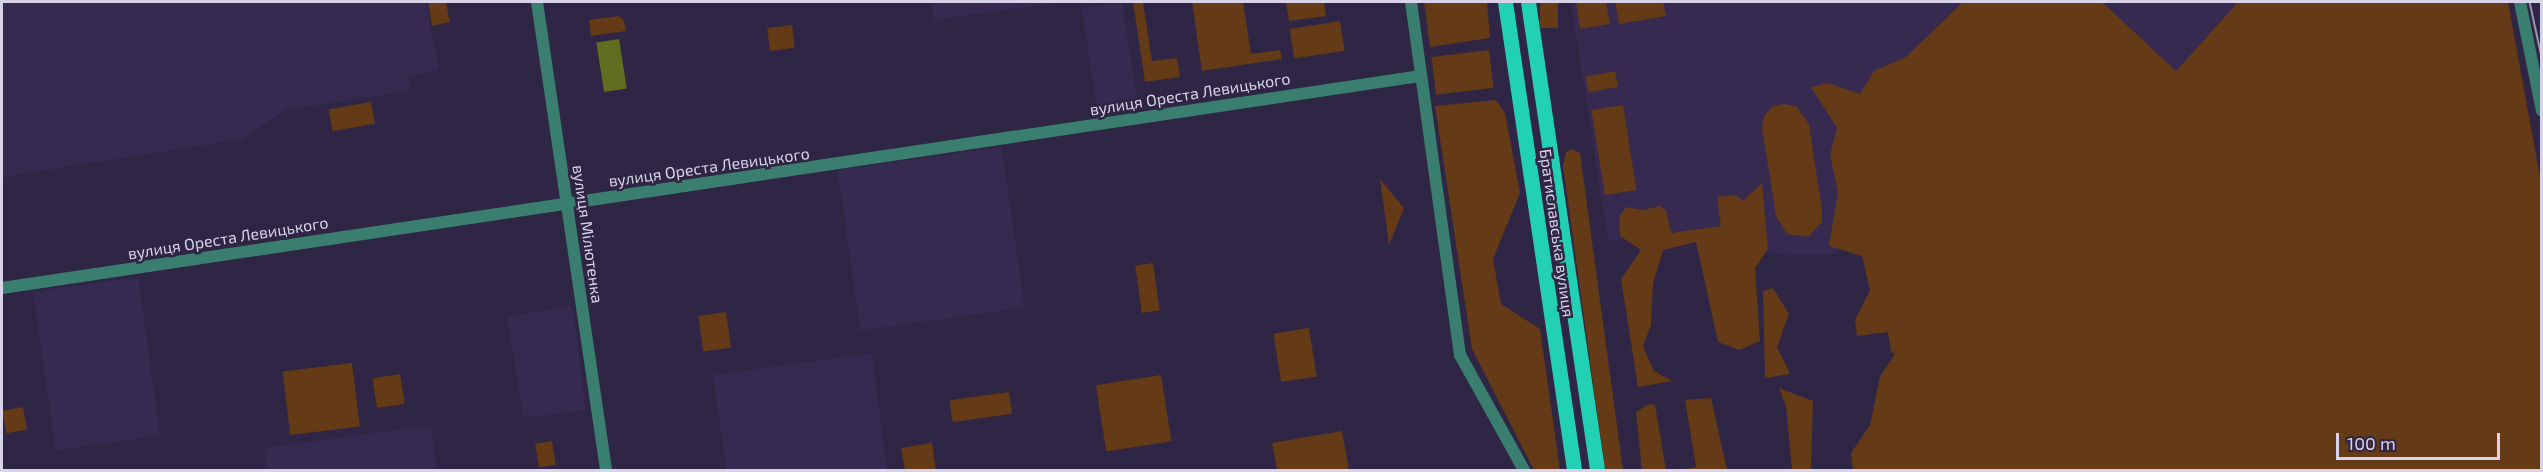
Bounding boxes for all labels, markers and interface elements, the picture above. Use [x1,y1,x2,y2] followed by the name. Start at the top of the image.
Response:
[1088,69,1292,119] street label: вулиця Ореста Левицького
[607,143,811,191] street label: вулиця Ореста Левицького
[1536,148,1578,318] street label: Братиславська вулиця
[569,163,607,305] street label: вулиця Мілютенка
[126,213,330,263] street label: вулиця Ореста Левицького
[2339,421,2502,459] scale bar
[2347,432,2396,454] text: 100 m

